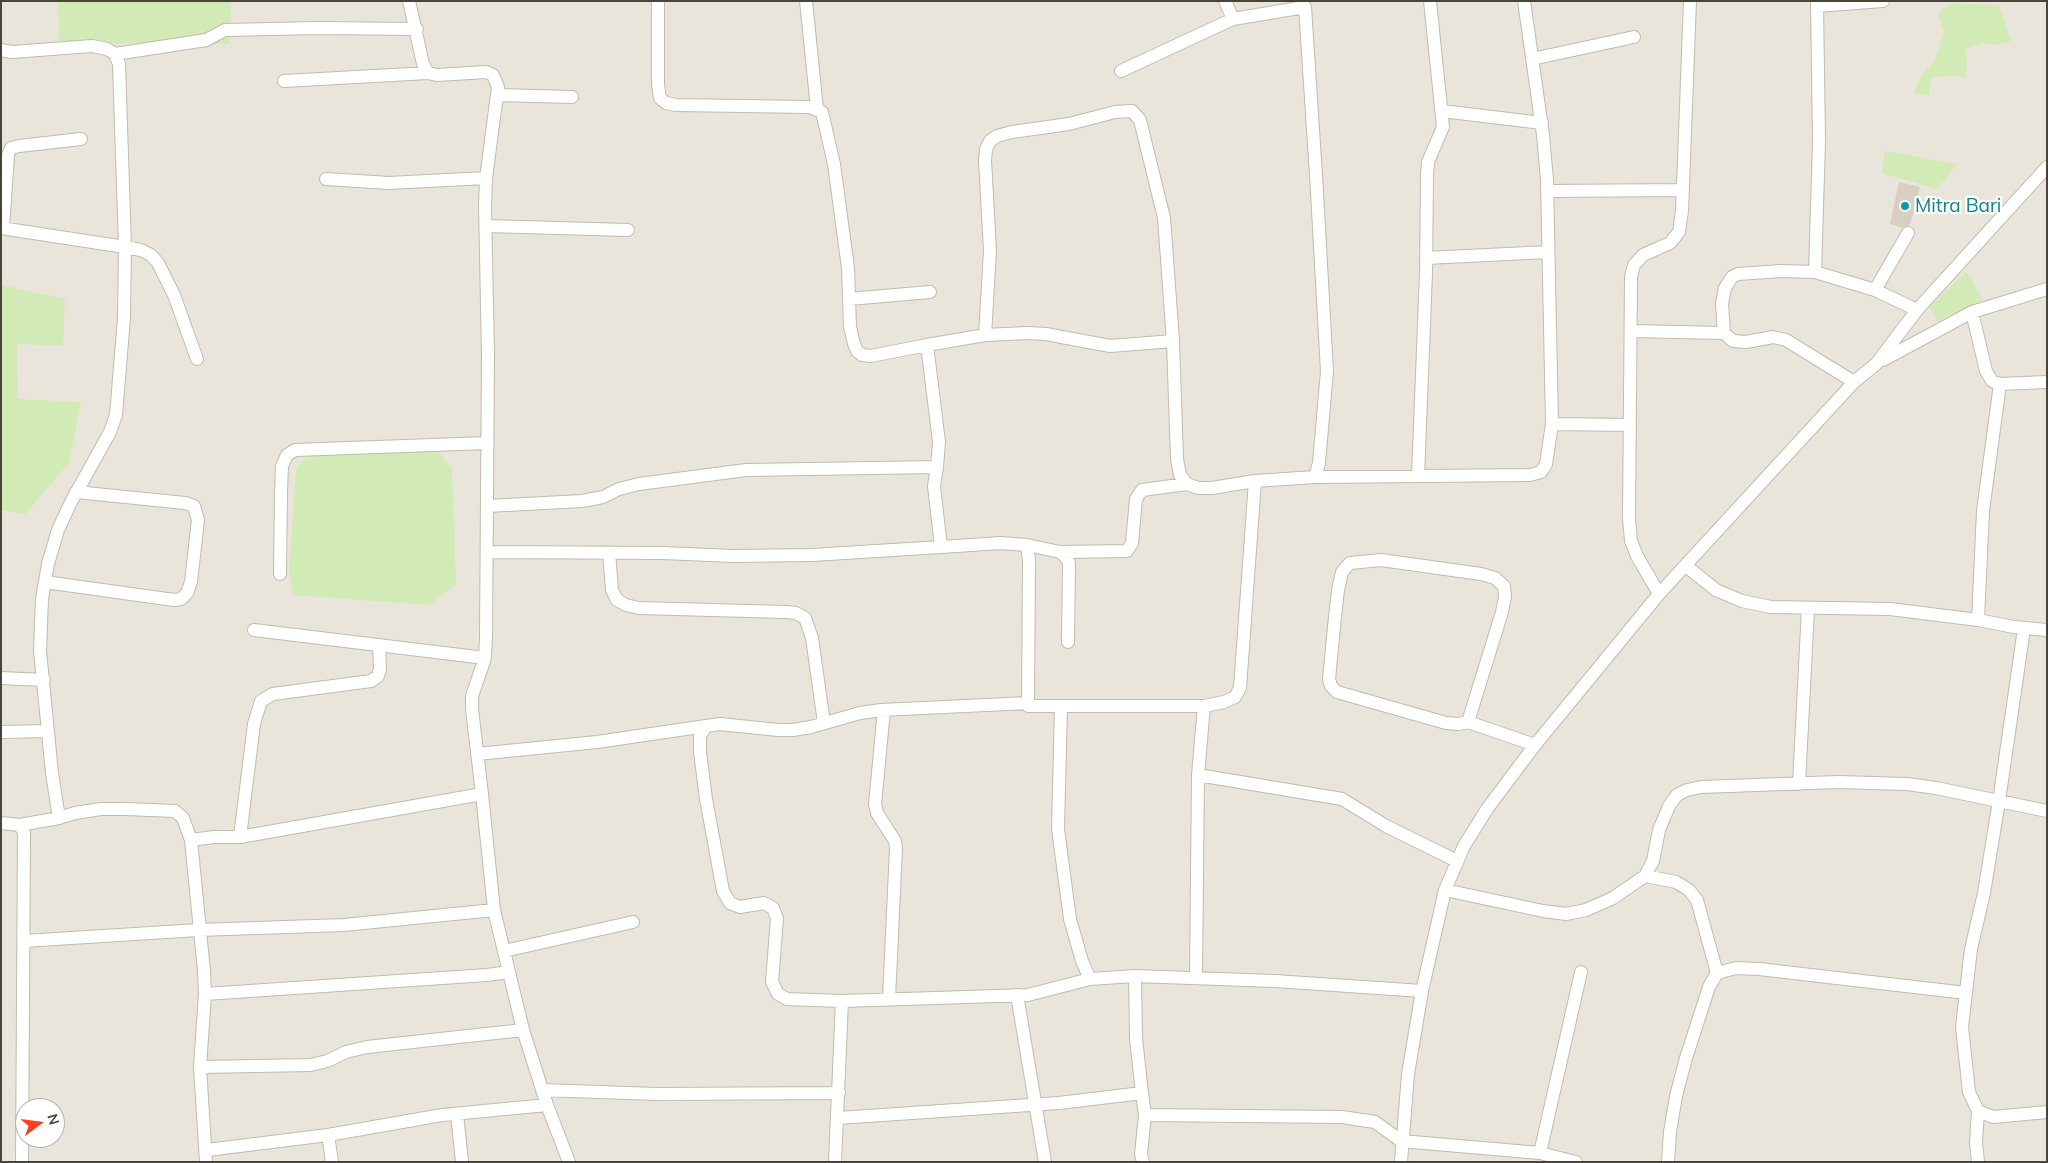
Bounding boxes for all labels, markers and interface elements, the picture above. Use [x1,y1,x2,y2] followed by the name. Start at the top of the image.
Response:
[1915,195,2001,217] place label: Mitra Bari
[1899,200,1911,212] marker: Mitra Bari
[15,1098,65,1148] north arrow
[43,1112,64,1127] text: N

